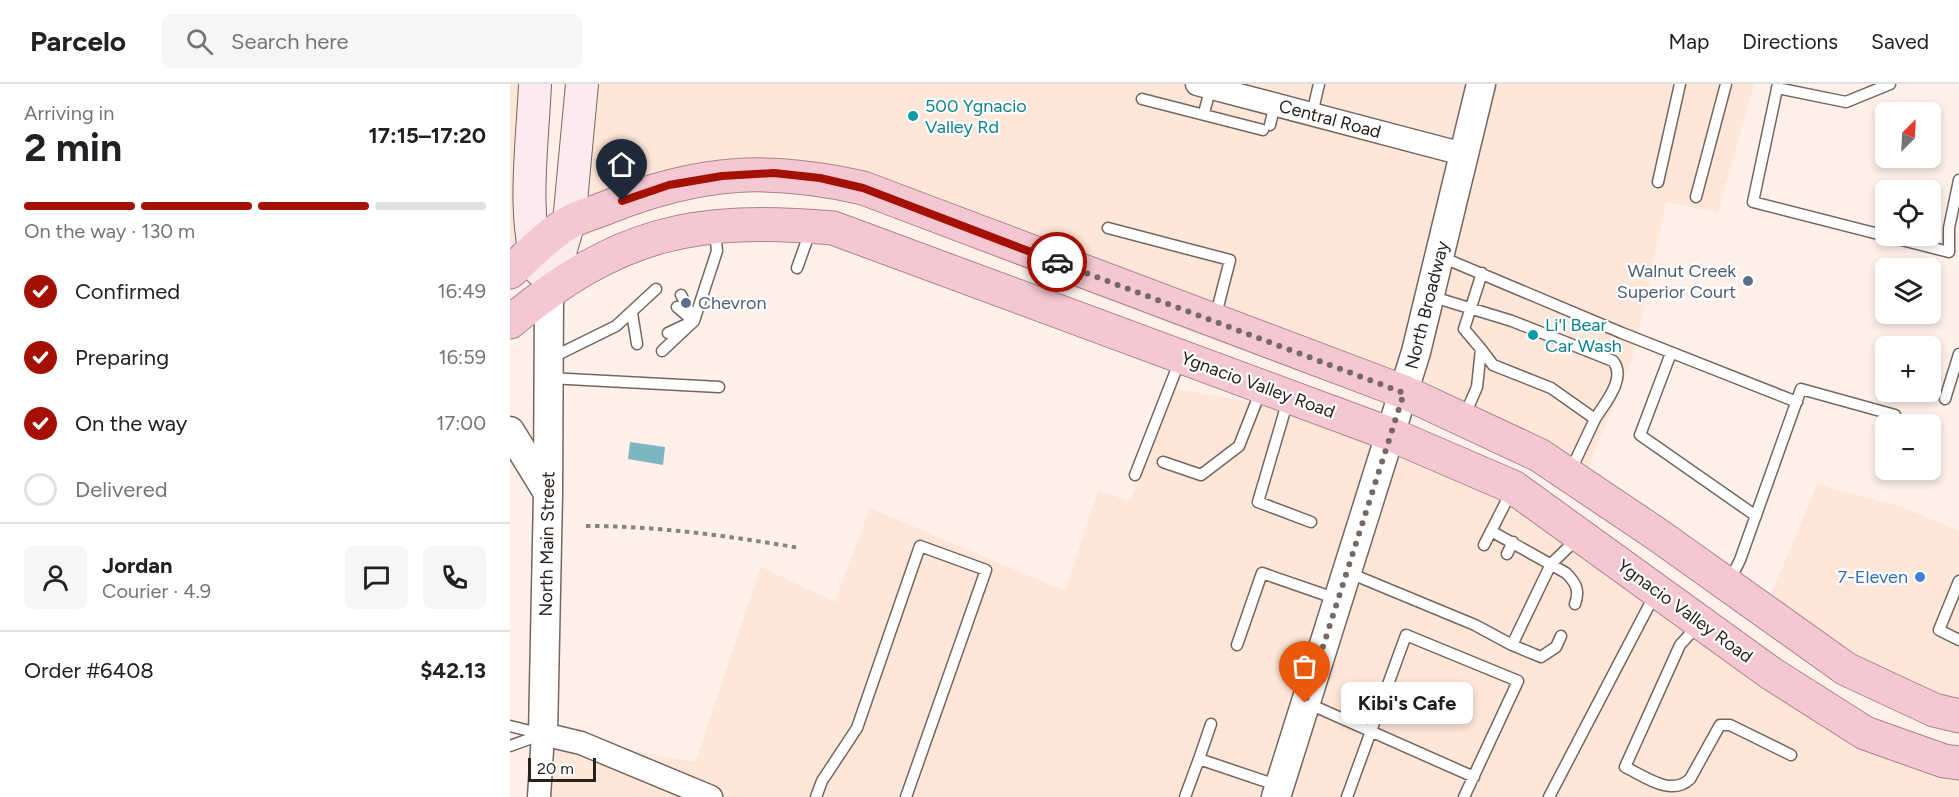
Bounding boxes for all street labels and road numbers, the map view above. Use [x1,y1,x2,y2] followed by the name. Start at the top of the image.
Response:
[1277,95,1383,143] street label: Central Road
[1400,238,1454,371] street label: North Broadway
[1178,347,1338,423] street label: Ygnacio Valley Road
[535,471,559,617] street label: North Main Street
[1613,554,1757,668] street label: Ygnacio Valley Road

